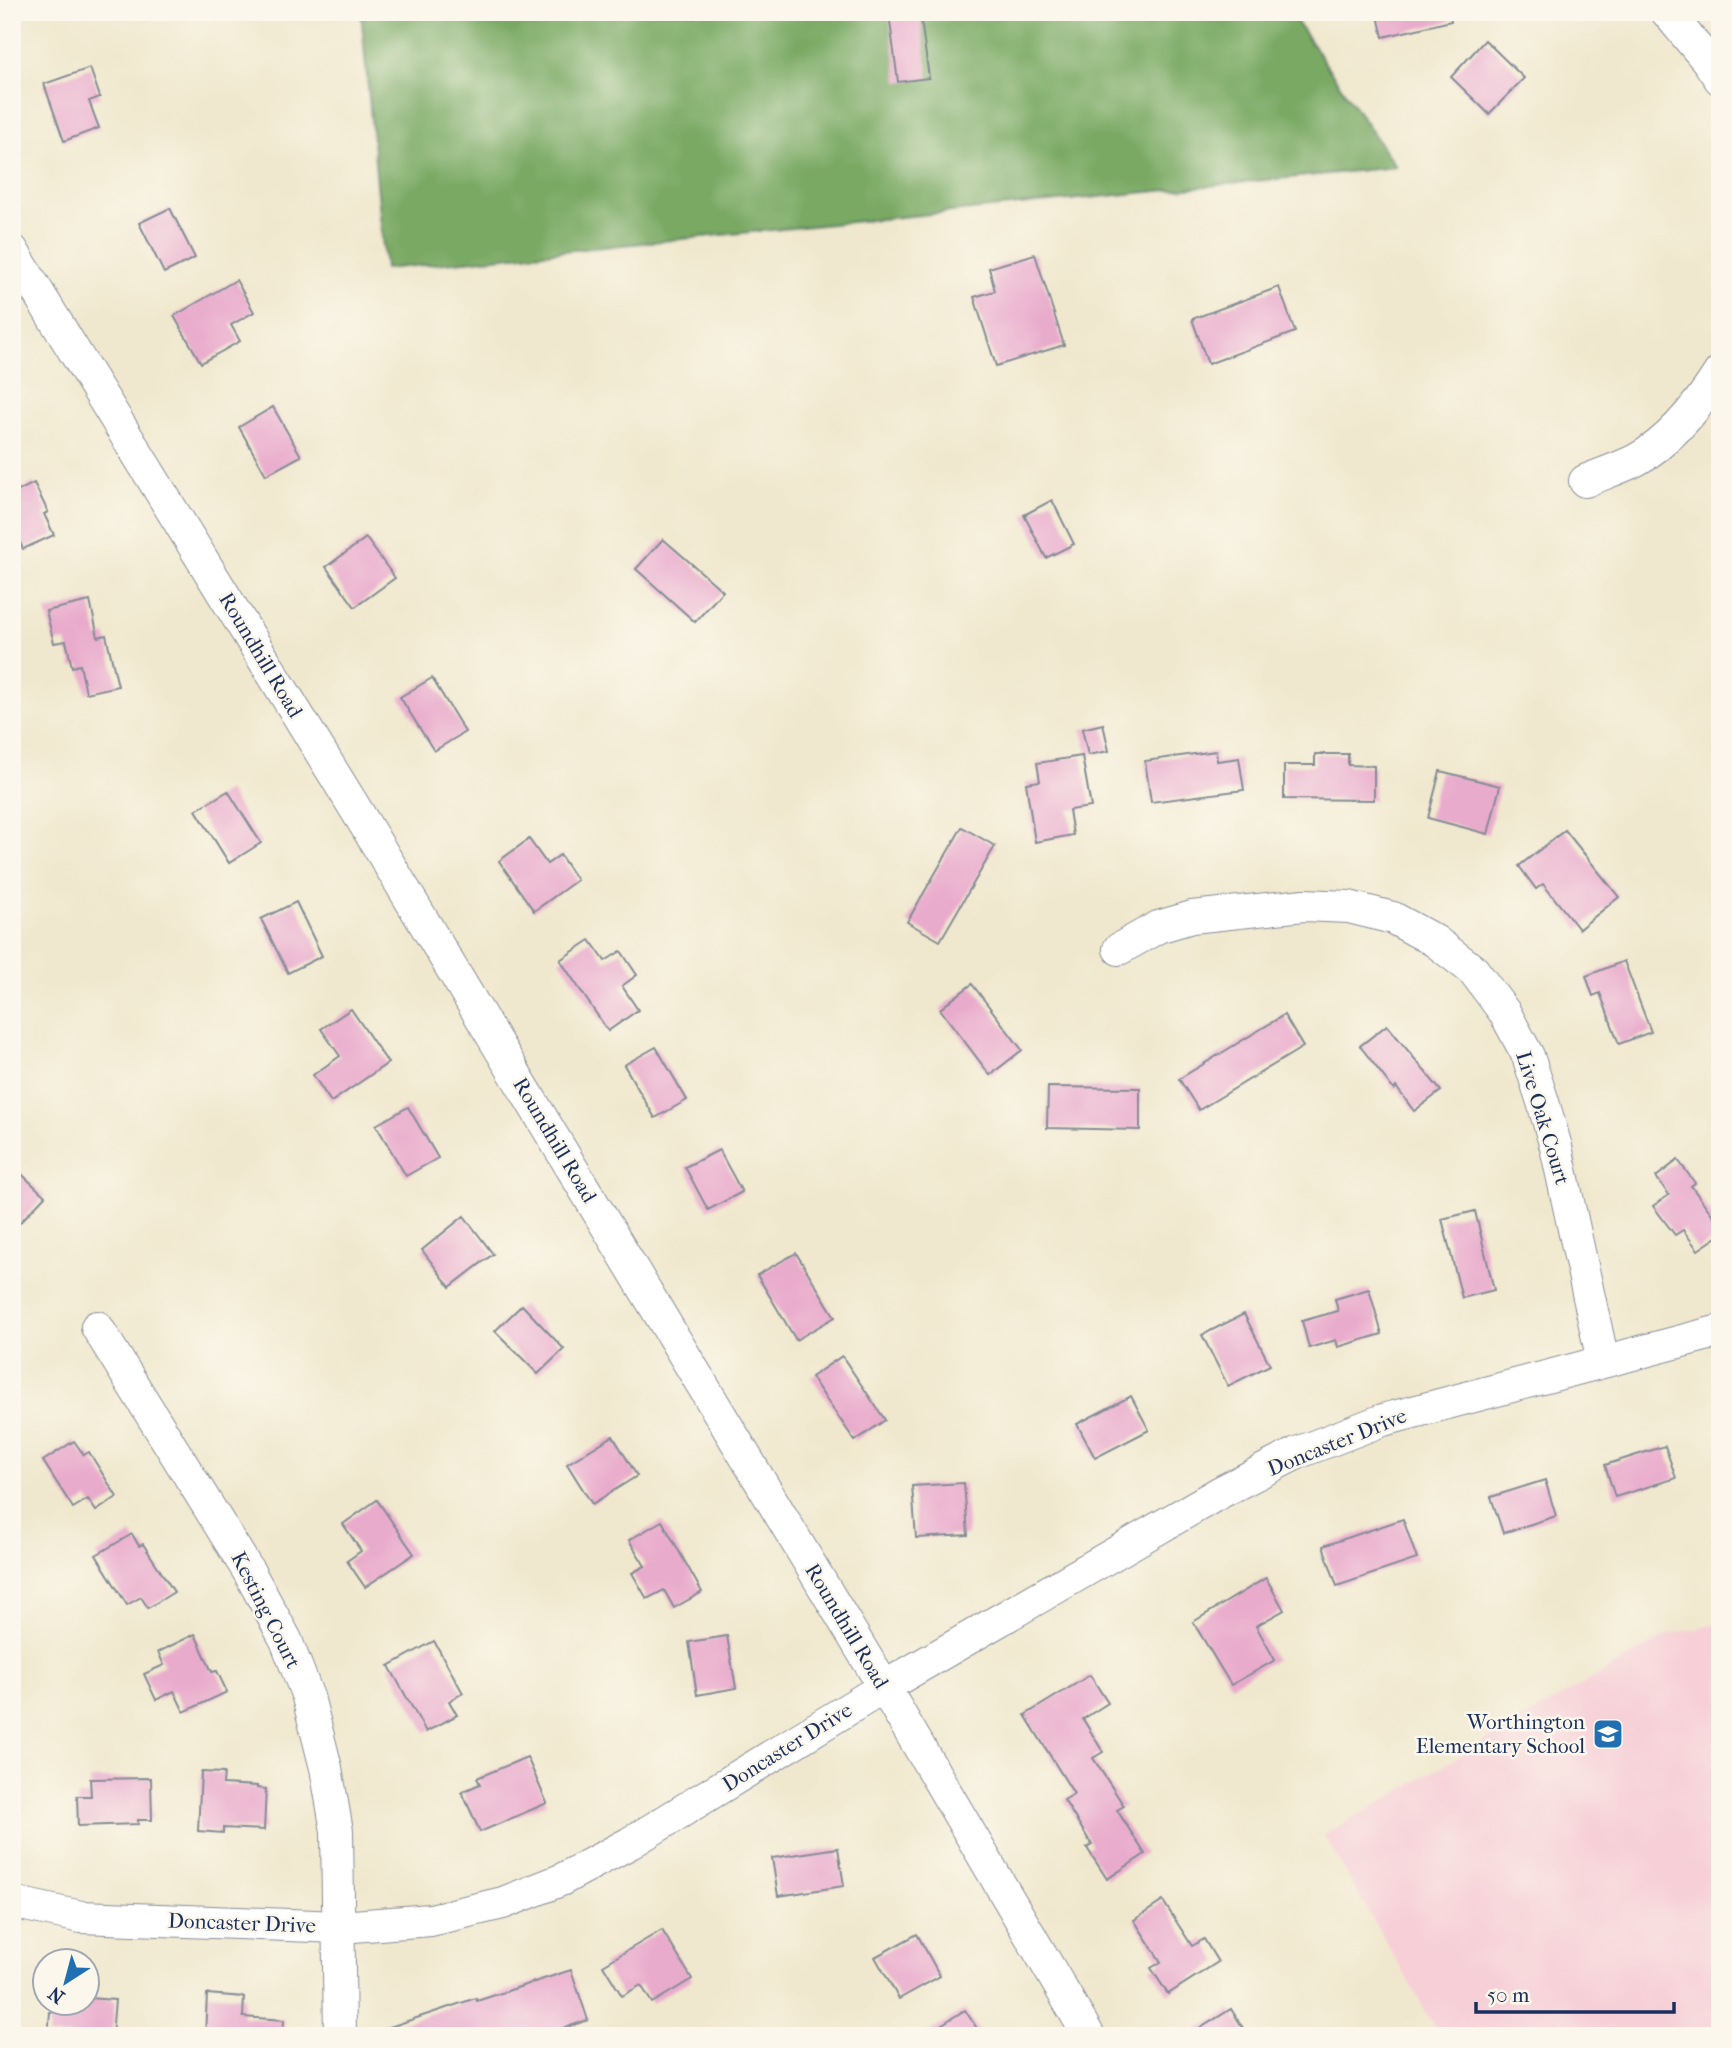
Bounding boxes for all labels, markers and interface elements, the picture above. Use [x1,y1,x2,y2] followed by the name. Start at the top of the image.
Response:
[214,588,308,722] street label: Roundhill Road
[1511,1048,1575,1188] street label: Live Oak Court
[508,1073,602,1207] street label: Roundhill Road
[1264,1403,1410,1481] street label: Doncaster Drive
[226,1548,306,1673] street label: Kesting Court
[800,1559,894,1693] street label: Roundhill Road
[718,1698,856,1796] street label: Doncaster Drive
[1416,1710,1585,1758] place label: Worthington Elementary School
[1591,1717,1625,1751] school or university icon: Worthington Elementary School
[168,1908,316,1938] street label: Doncaster Drive
[32,1946,102,2016] north arrow
[1476,1971,1674,2015] scale bar
[44,1981,69,2008] text: N
[1487,1983,1530,2007] text: 50 m

